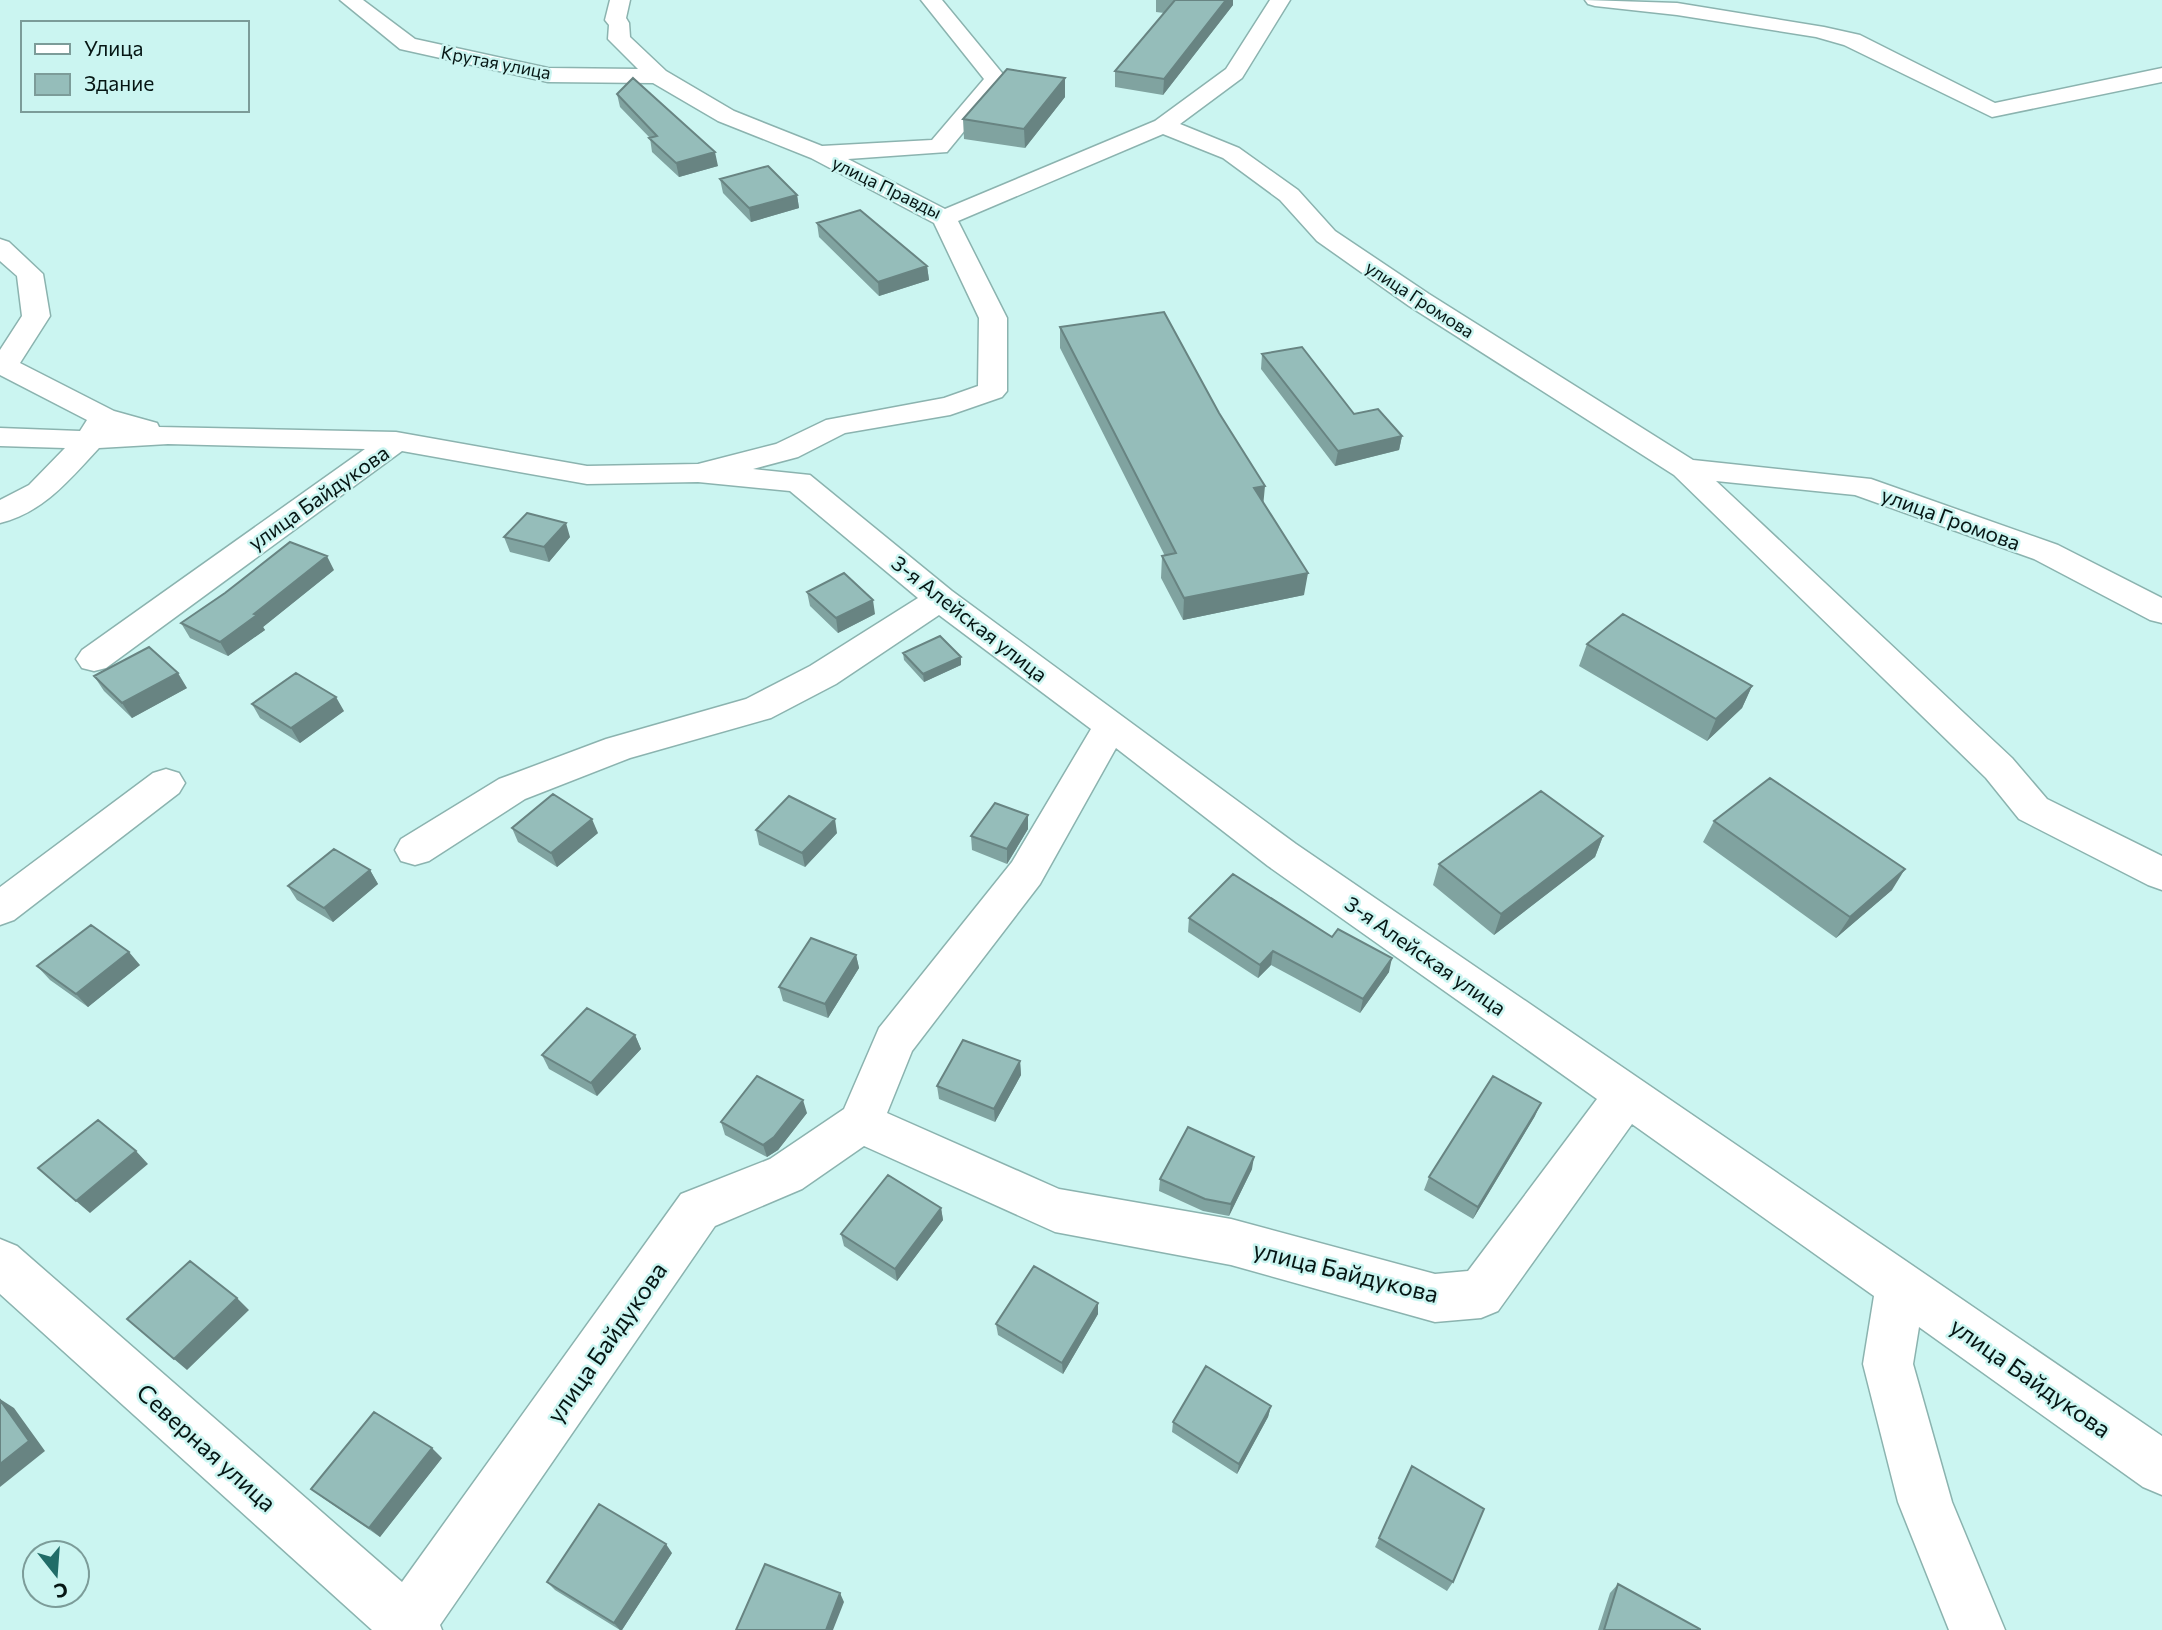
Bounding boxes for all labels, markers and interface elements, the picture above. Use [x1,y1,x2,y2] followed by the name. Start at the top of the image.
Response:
[21,21,248,112] legend
[84,35,143,60] text: Улица
[439,41,553,83] street label: Крутая улица
[84,70,154,95] text: Здание
[829,151,945,223] street label: улица Правды
[1362,256,1478,342] street label: улица Громова
[243,439,393,555] street label: улица Байдукова
[1878,481,2024,555] street label: улица Громова
[887,549,1053,687] street label: 3-я Алейская улица
[1341,890,1511,1020] street label: 3-я Алейская улица
[1250,1234,1442,1308] street label: улица Байдукова
[540,1256,672,1428] street label: улица Байдукова
[1945,1311,2117,1443] street label: улица Байдукова
[131,1377,283,1517] street label: Северная улица
[21,1539,91,1609] north arrow
[52,1578,71,1604] text: С

